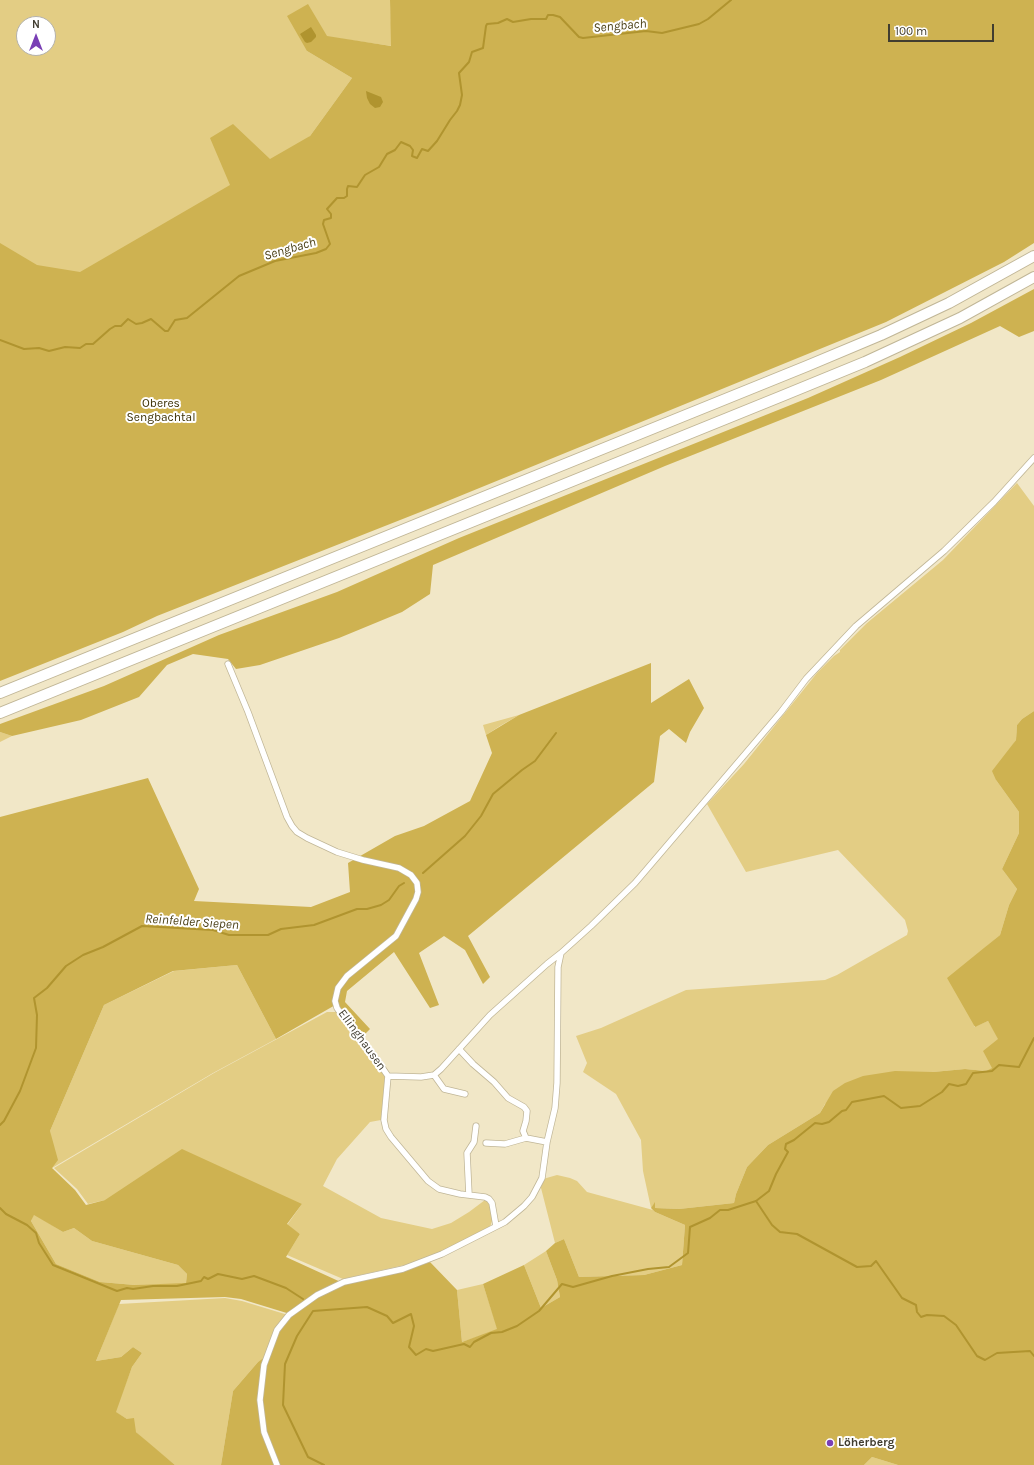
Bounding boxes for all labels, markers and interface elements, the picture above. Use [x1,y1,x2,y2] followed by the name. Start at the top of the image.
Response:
[16,16,56,56] north arrow
[593,16,647,36] water label: Sengbach
[890,16,996,42] scale bar
[32,18,40,31] text: N
[895,24,927,38] text: 100 m
[262,234,318,264] water label: Sengbach
[126,397,196,425] park label: Oberes Sengbachtal
[145,911,239,933] water label: Reinfelder Siepen
[335,1007,389,1073] street label: Ellinghausen
[838,1436,895,1450] place label: Löherberg
[825,1438,835,1448] marker: Löherberg

